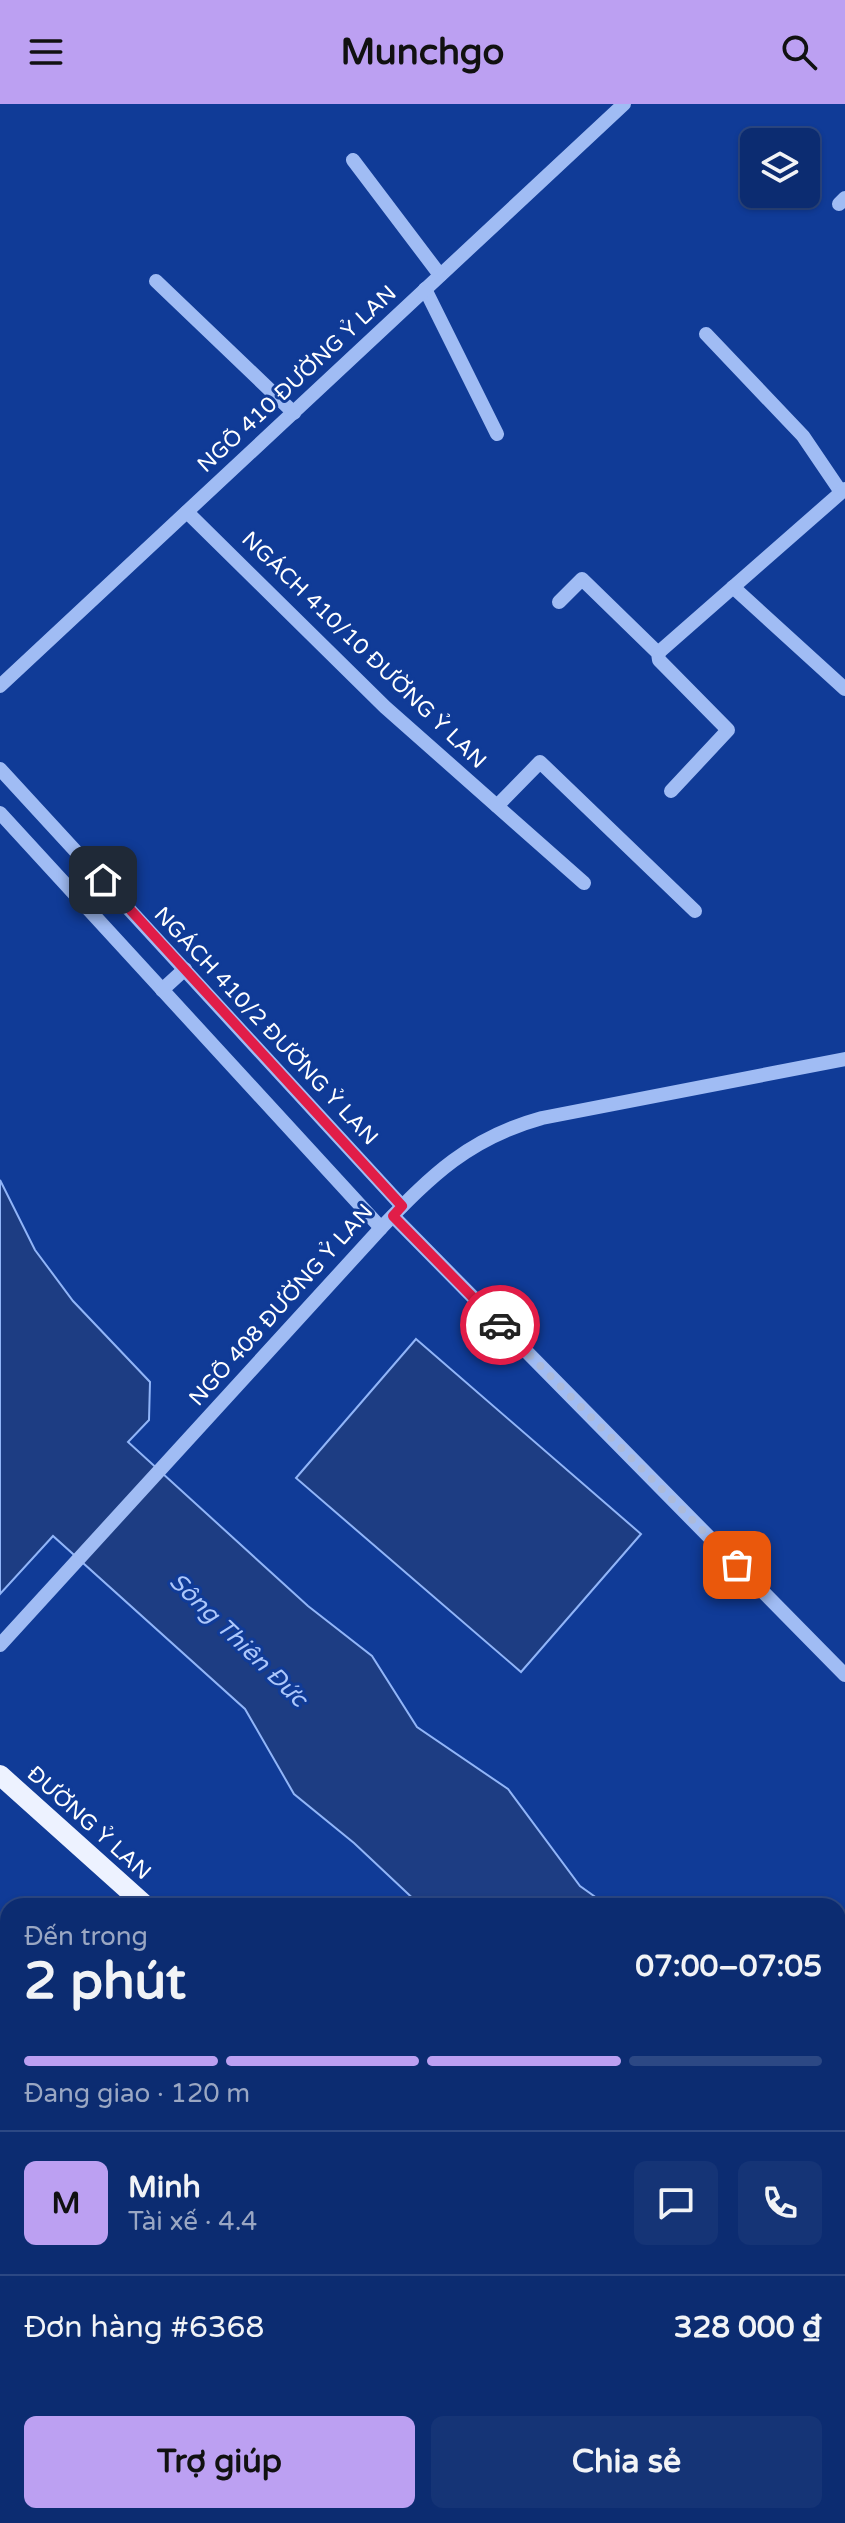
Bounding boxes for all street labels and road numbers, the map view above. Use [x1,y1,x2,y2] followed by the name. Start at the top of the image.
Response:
[191,279,402,478] street label: NGÕ 410 ĐƯỜNG Ỷ LAN
[236,525,492,774] street label: NGÁCH 410/10 ĐƯỜNG Ỷ LAN
[149,901,384,1150] street label: NGÁCH 410/2 ĐƯỜNG Ỷ LAN
[183,1198,378,1411] street label: NGÕ 408 ĐƯỜNG Ỷ LAN
[22,1760,157,1885] street label: ĐƯỜNG Ỷ LAN

